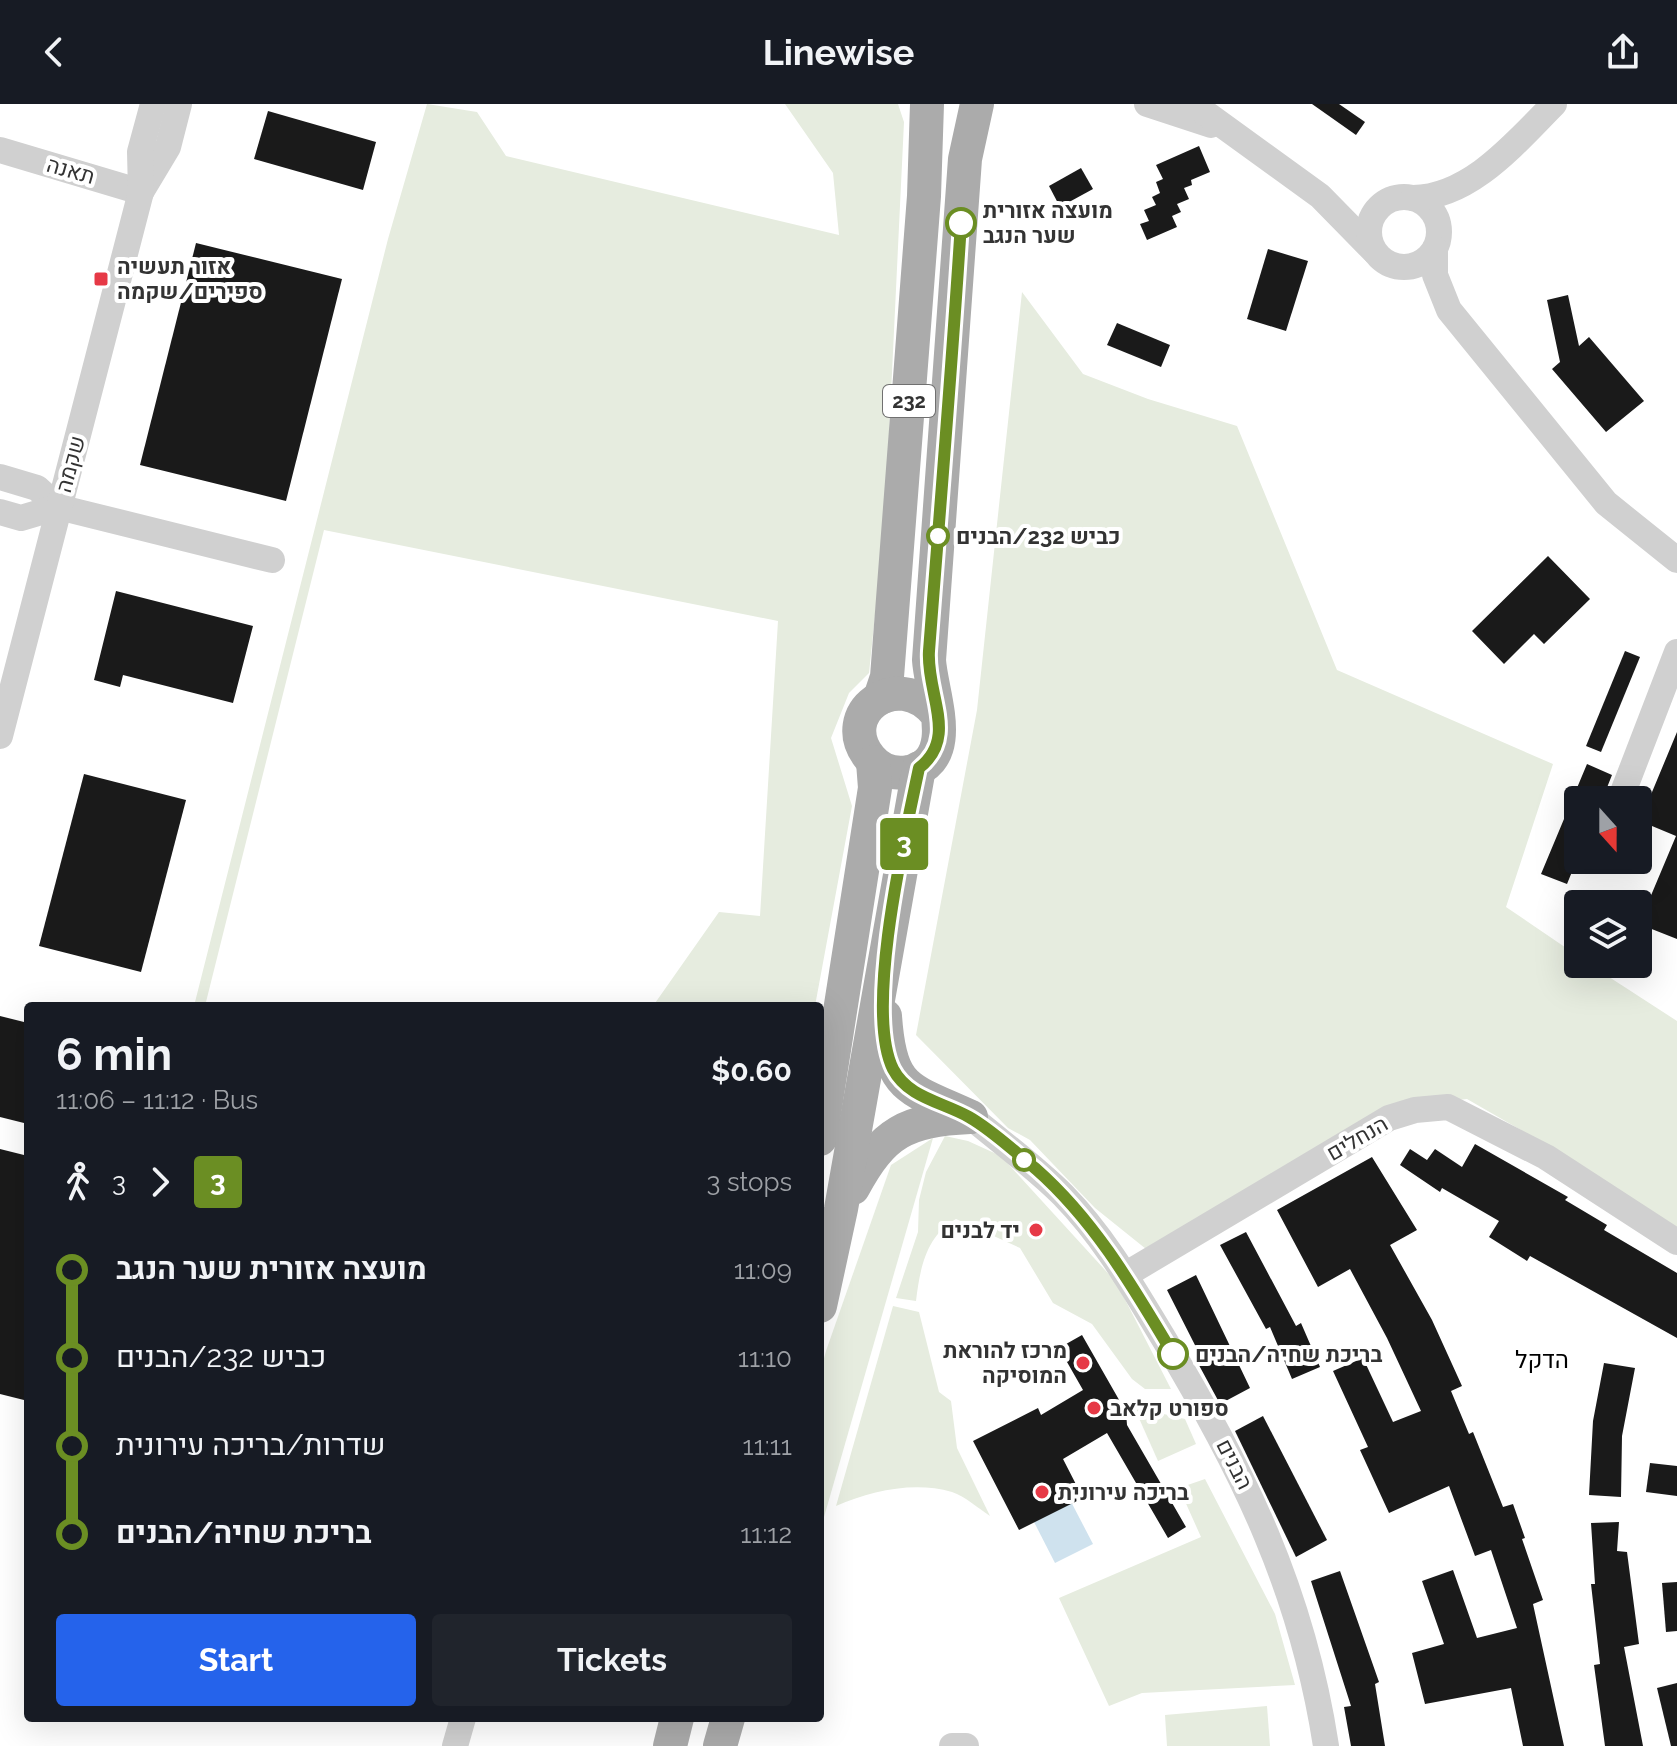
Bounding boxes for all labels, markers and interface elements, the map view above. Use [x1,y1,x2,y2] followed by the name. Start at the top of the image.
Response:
[32,30,76,74] icon: back
[1601,30,1645,74] icon: share
[763,31,914,73] text: Linewise
[44,151,98,189] street label: תאנה
[983,197,1113,248] place label: מועצה אזורית שער הנגב
[946,208,976,238] marker: מועצה אזורית שער הנגב
[117,253,263,304] place label: אזור תעשיה ספירים/שקמה
[92,270,110,288] marker: אזור תעשיה ספירים/שקמה
[883,385,935,417] road number: 232
[50,433,90,495] street label: שקמה
[956,523,1120,549] place label: כביש 232/הבנים
[927,525,949,547] marker: כביש 232/הבנים
[1564,786,1652,874] north arrow
[1564,786,1652,978] map controls
[878,818,930,870] line badge: 3
[896,827,912,860] text: 3
[1564,890,1652,978] button: layers
[56,1029,172,1080] text: 6 min
[711,1053,792,1088] text: $0.60
[56,1085,258,1115] text: 11:06 – 11:12 · Bus
[1322,1110,1392,1166] street label: הנחלים
[1013,1149,1035,1171] unlabelled marker
[56,1160,100,1204] icon: walk
[138,1160,182,1204] icon: forward
[210,1165,226,1198] text: 3
[112,1167,126,1197] text: 3
[706,1167,792,1197] text: 3 stops
[940,1217,1020,1243] place label: יד לבנים
[1027,1221,1045,1239] marker: יד לבנים
[116,1251,427,1286] text: מועצה אזורית שער הנגב
[734,1255,792,1285] text: 11:09
[943,1337,1067,1388] place label: מרכז להוראת המוסיקה
[116,1339,326,1374] text: כביש 232/הבנים
[1158,1339,1188,1369] marker: בריכת שחיה/הבנים
[1195,1341,1382,1367] place label: בריכת שחיה/הבנים
[738,1343,792,1373] text: 11:10
[1515,1345,1569,1374] district label: הדקל
[1074,1354,1092,1372] marker: מרכז להוראת המוסיקה
[1110,1395,1229,1421] place label: ספורט קלאב
[1085,1399,1103,1417] marker: ספורט קלאב
[116,1427,386,1462] text: שדרות/בריכה עירונית
[743,1431,792,1461] text: 11:11
[1211,1434,1259,1494] street label: הבנים
[1058,1479,1189,1505] place label: בריכה עירונית
[1033,1483,1051,1501] marker: בריכה עירונית
[116,1515,372,1550] text: בריכת שחיה/הבנים
[740,1519,792,1549] text: 11:12
[56,1614,416,1706] button: Start
[432,1614,792,1706] button: Tickets

